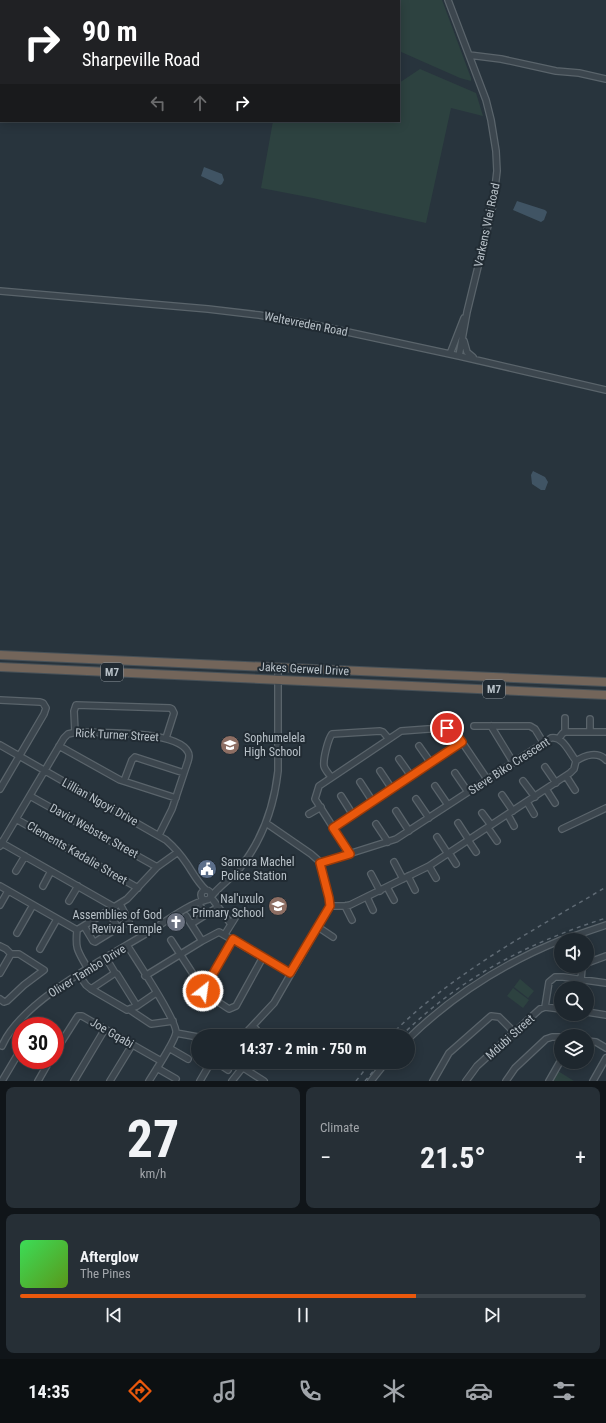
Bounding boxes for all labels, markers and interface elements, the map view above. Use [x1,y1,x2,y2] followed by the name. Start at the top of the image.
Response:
[82,15,138,48] text: 90 m
[16,16,68,68] icon: right
[82,49,200,70] text: Sharpeville Road
[147,92,169,114] icon: left
[189,92,211,114] icon: ahead
[231,92,253,114] icon: right
[471,182,503,268] street label: Varkens Vlei Road
[263,309,349,339] street label: Weltevreden Road
[259,660,350,678] street label: Jakes Gerwel Drive
[101,663,123,681] road number: M7
[483,680,505,698] road number: M7
[430,711,464,745] pin
[436,717,458,739] icon: arrive
[75,726,160,744] street label: Rick Turner Street
[244,731,306,759] place label: Sophumelela High School
[219,734,241,756] school or university icon: Sophumelela High School
[466,734,553,798] street label: Steve Biko Crescent
[60,775,141,829] street label: Lillian Ngoyi Drive
[47,801,141,861] street label: David Webster Street
[24,819,130,888] street label: Clements Kadalie Street
[221,855,294,883] place label: Samora Machel Police Station
[196,858,218,880] public building icon: Samora Machel Police Station
[192,892,264,920] place label: Nal'uxulo Primary School
[267,895,289,917] school or university icon: Nal'uxulo Primary School
[73,908,162,936] place label: Assemblies of God Revival Temple
[165,911,187,933] church icon: Assemblies of God Revival Temple
[554,933,594,1069] map controls
[554,933,594,973] button: sound
[46,941,129,1000] street label: Oliver Tambo Drive
[182,970,224,1012] position arrow
[554,981,594,1021] button: search
[483,1011,537,1062] street label: Mdubi Street
[88,1015,136,1051] street label: Joe Gqabi
[12,1017,64,1069] speed limit sign: 30
[554,1029,594,1069] button: layers
[239,1040,367,1058] text: 14:37 · 2 min · 750 m
[127,1109,179,1170] text: 27
[320,1120,359,1135] text: Climate
[420,1140,486,1175] text: 21.5°
[320,1145,331,1170] text: −
[575,1145,586,1170] text: +
[140,1166,166,1181] text: km/h
[80,1248,139,1266] text: Afterglow
[80,1266,131,1281] text: The Pines
[103,1304,125,1326] icon: previous
[292,1304,314,1326] icon: pause
[481,1304,503,1326] icon: next
[126,1377,154,1405] icon: directions
[211,1377,239,1405] icon: music
[296,1377,324,1405] icon: phone
[380,1377,408,1405] icon: climate
[465,1377,493,1405] icon: car
[550,1377,578,1405] icon: filters
[28,1381,70,1402] text: 14:35

